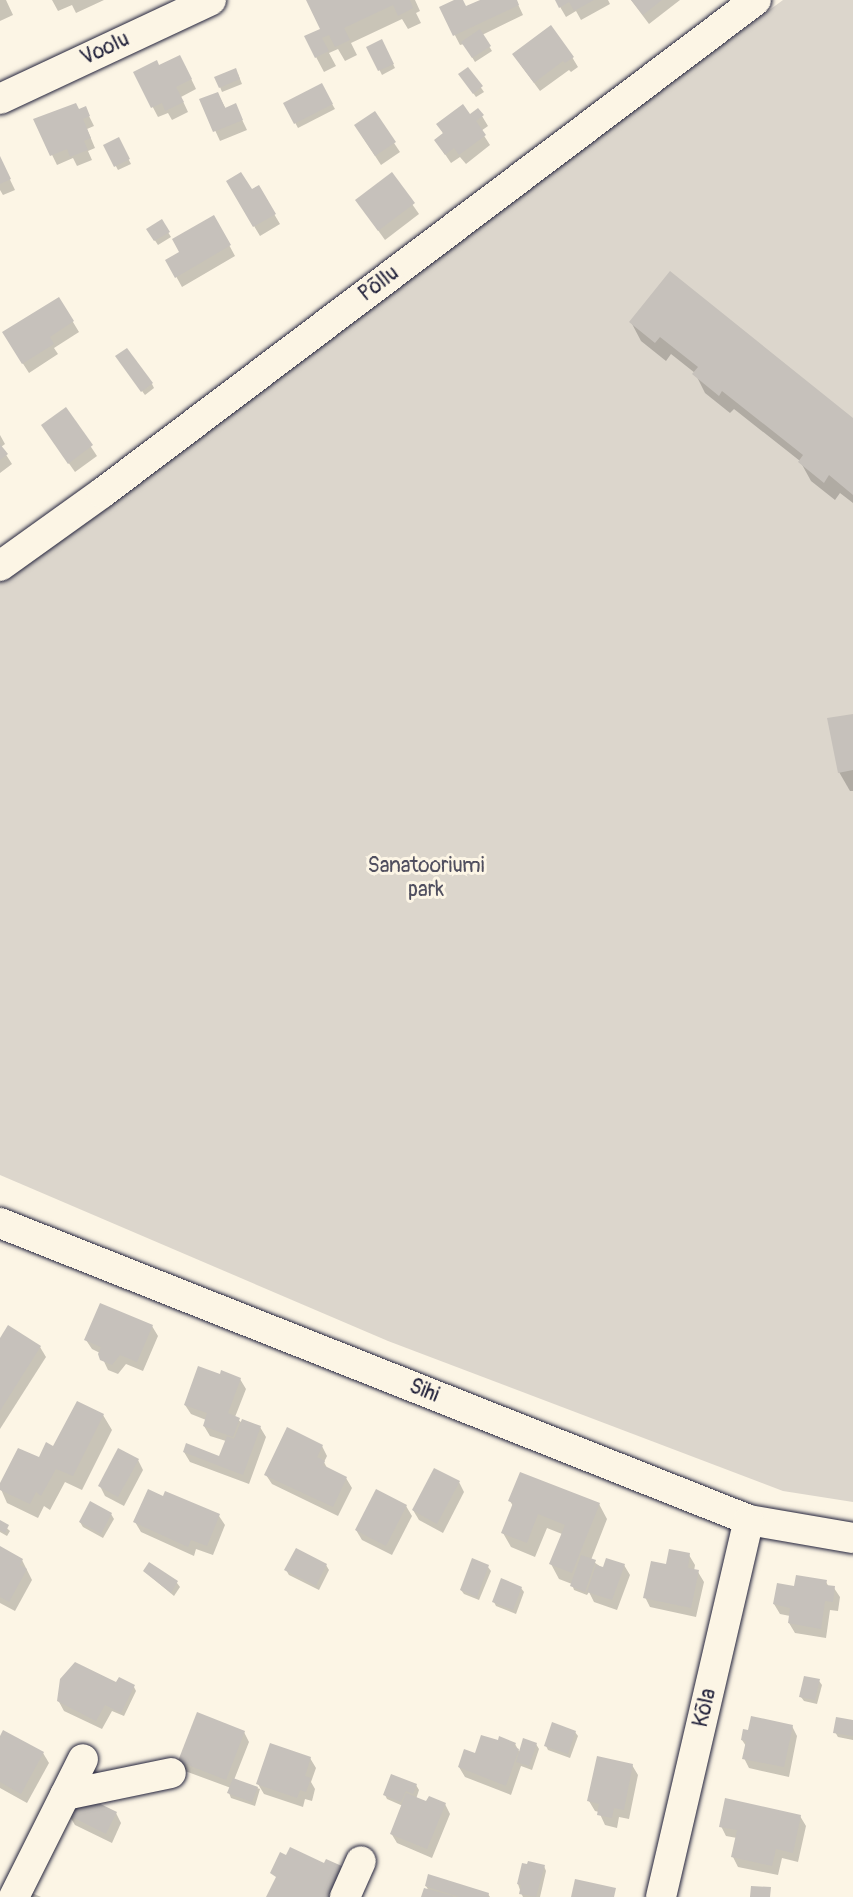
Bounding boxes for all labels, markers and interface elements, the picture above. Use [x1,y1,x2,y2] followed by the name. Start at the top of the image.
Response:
[77,27,133,71] street label: Voolu
[354,261,404,307] street label: Põllu
[368,853,484,903] park label: Sanatooriumi park
[405,1374,443,1408] street label: Sihi
[688,1686,722,1730] street label: Kõla

